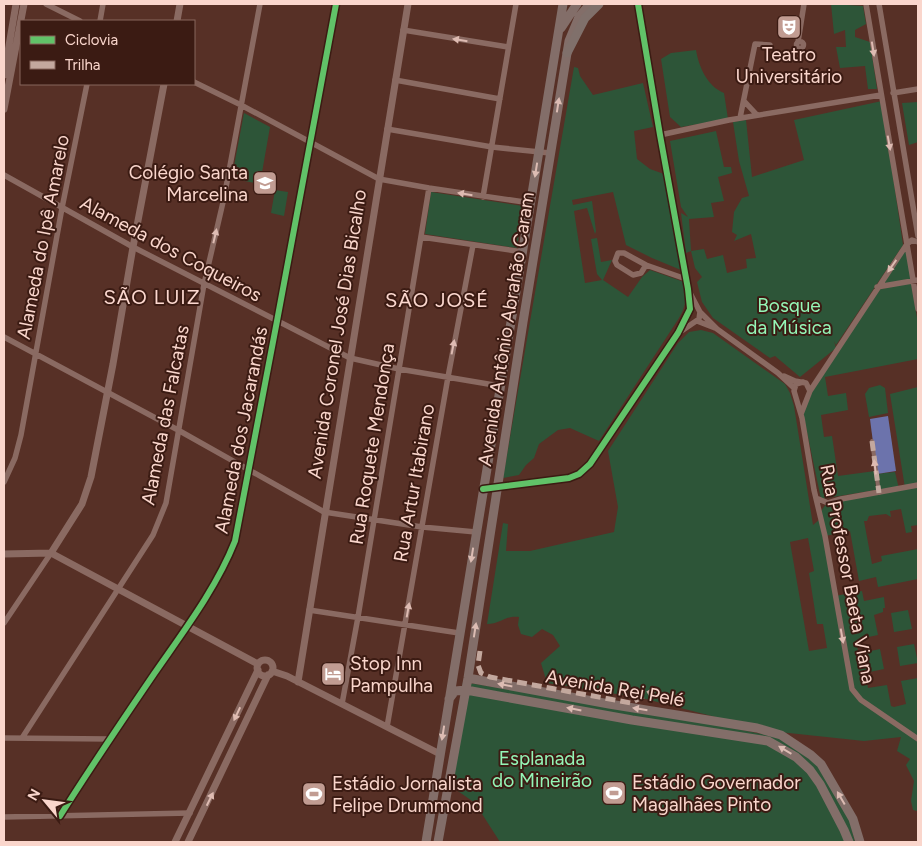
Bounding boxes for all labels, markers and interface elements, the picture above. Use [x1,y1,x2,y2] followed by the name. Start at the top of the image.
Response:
[776,14,802,40] theatre icon: Teatro Universitário
[20,20,195,85] legend
[65,31,118,49] text: Ciclovia
[452,35,468,43] one-way arrow
[870,42,878,58] one-way arrow
[736,43,842,88] place label: Teatro Universitário
[65,56,100,74] text: Trilha
[555,96,563,112] one-way arrow
[12,133,74,341] street label: Alameda do Ipê Amarelo
[886,135,894,151] one-way arrow
[129,161,248,206] place label: Colégio Santa Marcelina
[532,163,540,179] one-way arrow
[252,170,278,196] school or university icon: Colégio Santa Marcelina
[303,188,371,480] street label: Avenida Coronel José Dias Bicalho
[457,190,473,198] one-way arrow
[473,190,539,468] street label: Avenida Antônio Abrahão Caram
[76,191,266,307] street label: Alameda dos Coqueiros
[211,228,219,244] one-way arrow
[887,259,897,272] one-way arrow
[103,285,201,309] district label: SÃO LUIZ
[385,288,489,312] district label: SÃO JOSÉ
[746,294,832,339] park label: Bosque da Música
[136,323,194,507] street label: Alameda das Falcatas
[210,324,272,535] street label: Alameda dos Jacarandás
[450,338,458,354] one-way arrow
[345,342,399,546] street label: Rua Roquete Mendonça
[389,402,439,564] street label: Rua Artur Itabirano
[871,459,879,475] one-way arrow
[815,462,881,686] street label: Rua Professor Baeta Viana
[468,547,476,563] one-way arrow
[404,602,412,618] one-way arrow
[472,622,480,638] one-way arrow
[839,628,847,644] one-way arrow
[350,652,433,697] place label: Stop Inn Pampulha
[320,661,346,687] hotel icon: Stop Inn Pampulha
[544,664,686,712] street label: Avenida Rei Pelé
[497,681,512,689] one-way arrow
[566,705,581,713] one-way arrow
[632,705,648,713] one-way arrow
[233,707,241,721] one-way arrow
[439,725,447,741] one-way arrow
[779,746,792,755] one-way arrow
[492,747,592,792] park label: Esplanada do Mineirão
[632,771,801,816] place label: Estádio Governador Magalhães Pinto
[332,772,483,817] place label: Estádio Jornalista Felipe Drummond
[20,776,70,826] north arrow
[601,780,627,806] sports icon: Estádio Governador Magalhães Pinto
[301,781,327,807] sports icon: Estádio Jornalista Felipe Drummond
[24,786,44,804] text: N
[837,790,845,805] one-way arrow
[206,791,214,806] one-way arrow

